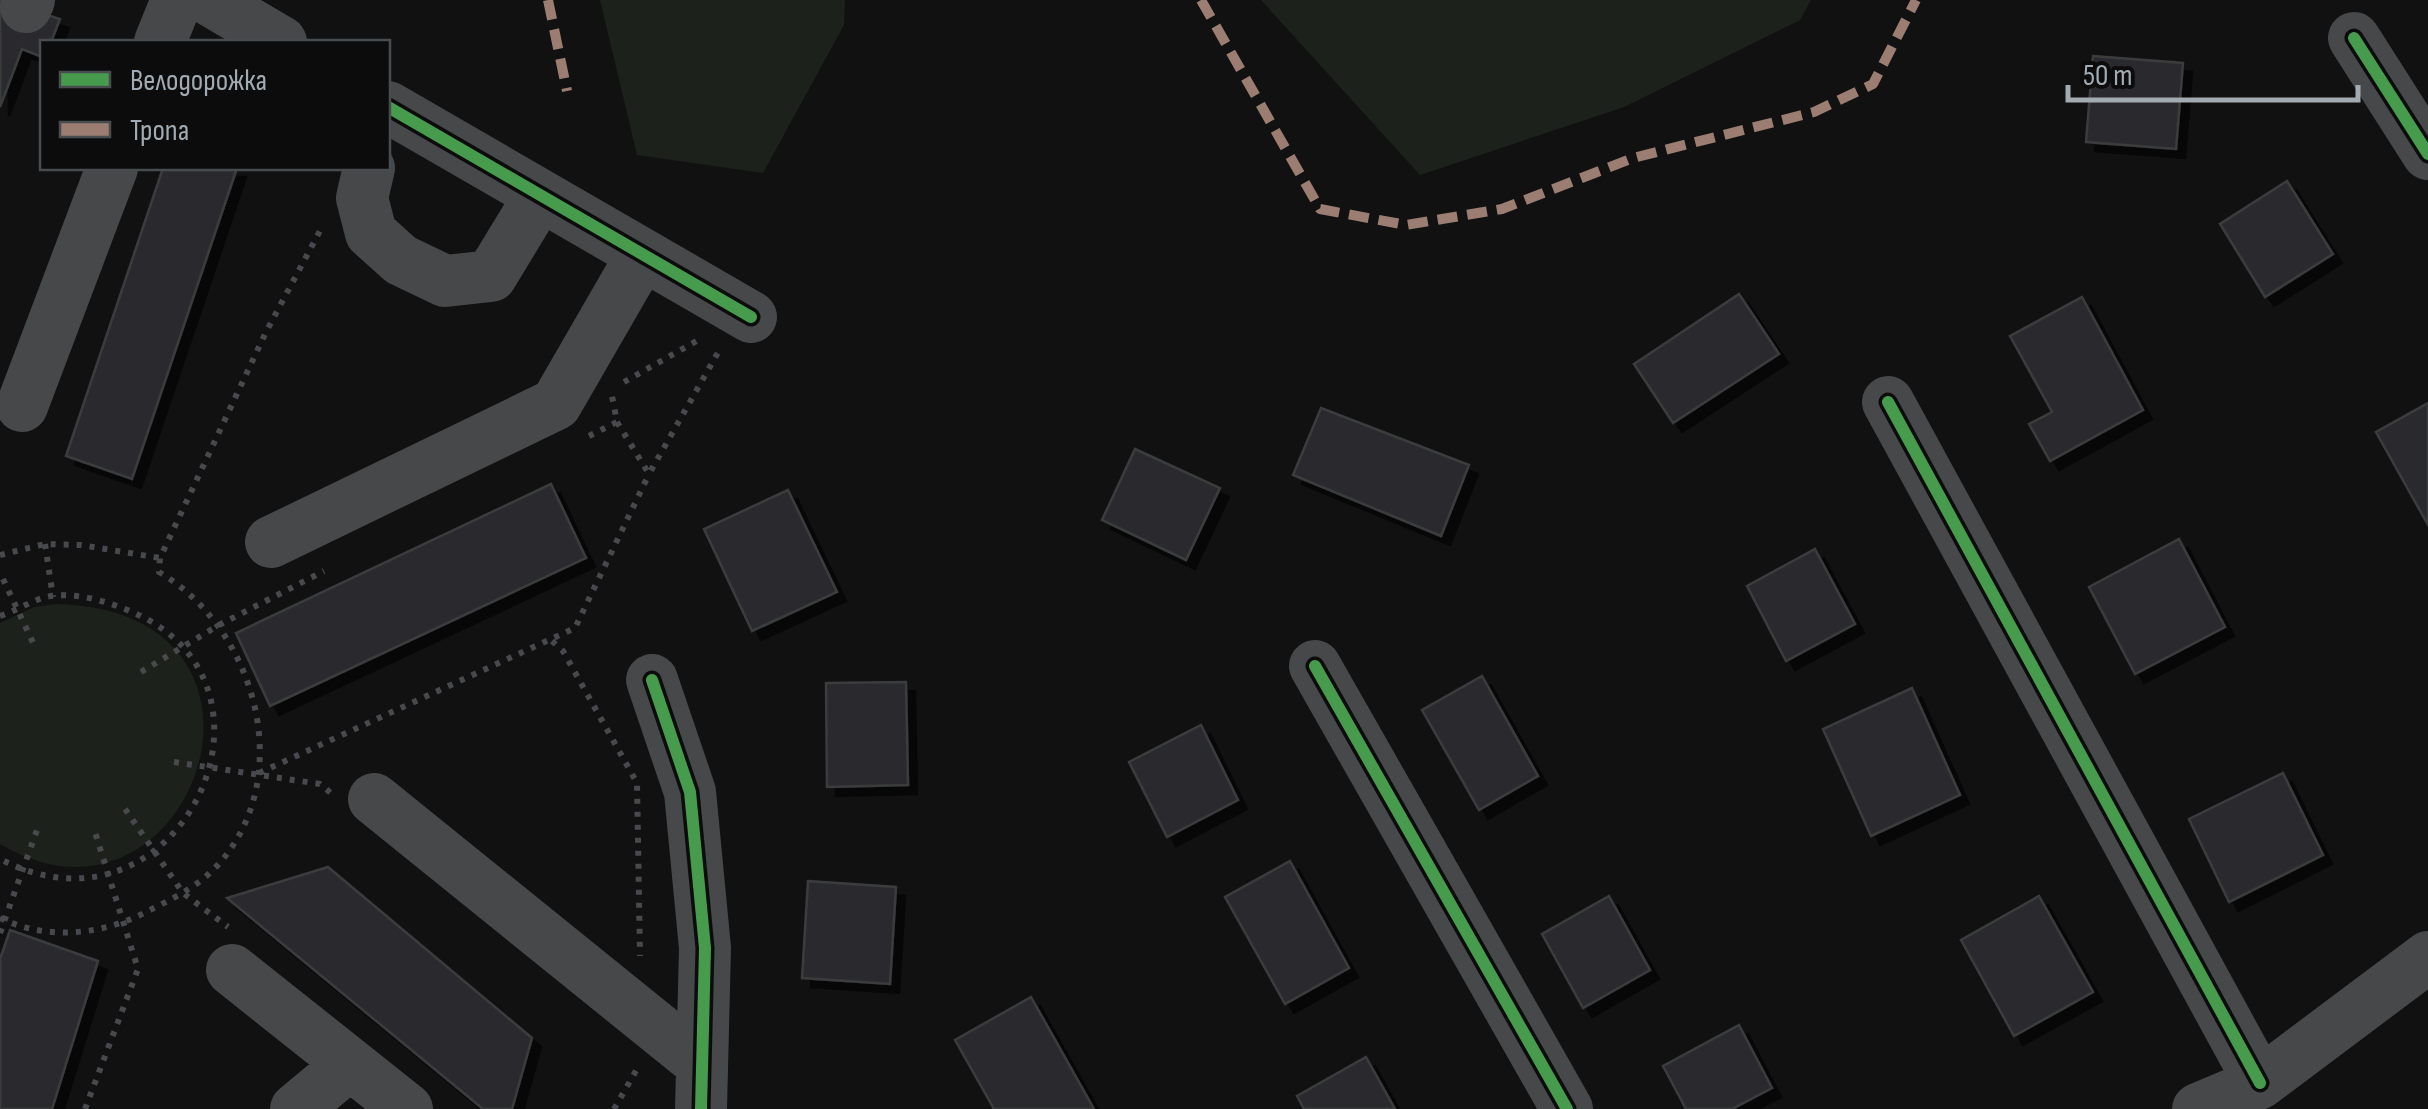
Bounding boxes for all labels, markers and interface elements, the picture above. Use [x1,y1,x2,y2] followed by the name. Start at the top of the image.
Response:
[40,40,390,170] legend
[2068,40,2358,102] scale bar
[2083,58,2132,94] text: 50 m
[130,63,267,99] text: Велодорожка
[130,113,189,149] text: Тропа

